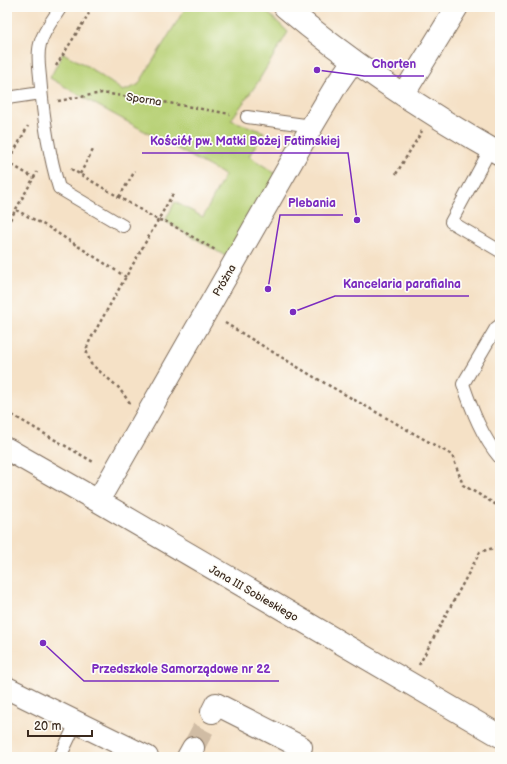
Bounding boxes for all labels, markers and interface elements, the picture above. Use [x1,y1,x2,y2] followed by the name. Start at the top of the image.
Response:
[364,52,424,76] callout: Chorten
[372,57,416,72] text: Chorten
[125,90,163,109] street label: Sporna
[142,129,348,153] callout: Kościół pw. Matki Bożej Fatimskiej
[150,134,340,149] text: Kościół pw. Matki Bożej Fatimskiej
[280,191,343,215] callout: Plebania
[288,196,336,211] text: Plebania
[210,262,239,298] street label: Próżna
[335,272,469,296] callout: Kancelaria parafialna
[343,277,461,292] text: Kancelaria parafialna
[207,563,301,624] street label: Jana III Sobieskiego
[84,657,279,681] callout: Przedszkole Samorządowe nr 22
[91,662,271,677] text: Przedszkole Samorządowe nr 22
[28,712,92,738] scale bar
[34,719,61,734] text: 20 m

